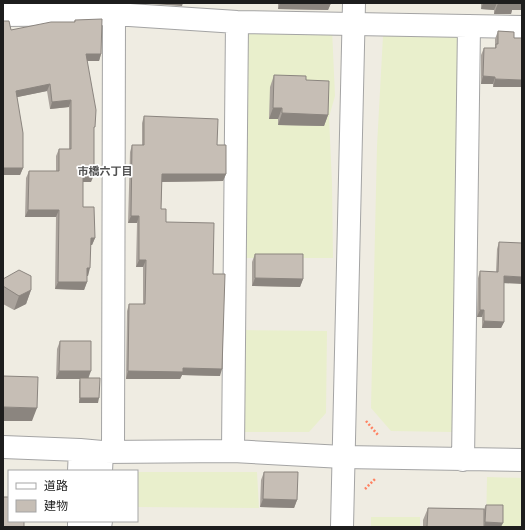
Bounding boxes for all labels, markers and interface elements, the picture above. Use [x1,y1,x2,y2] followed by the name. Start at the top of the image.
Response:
[78,164,133,178] district label: 市橋六丁目
[8,470,138,522] legend
[44,478,68,493] text: 道路
[44,498,68,513] text: 建物

